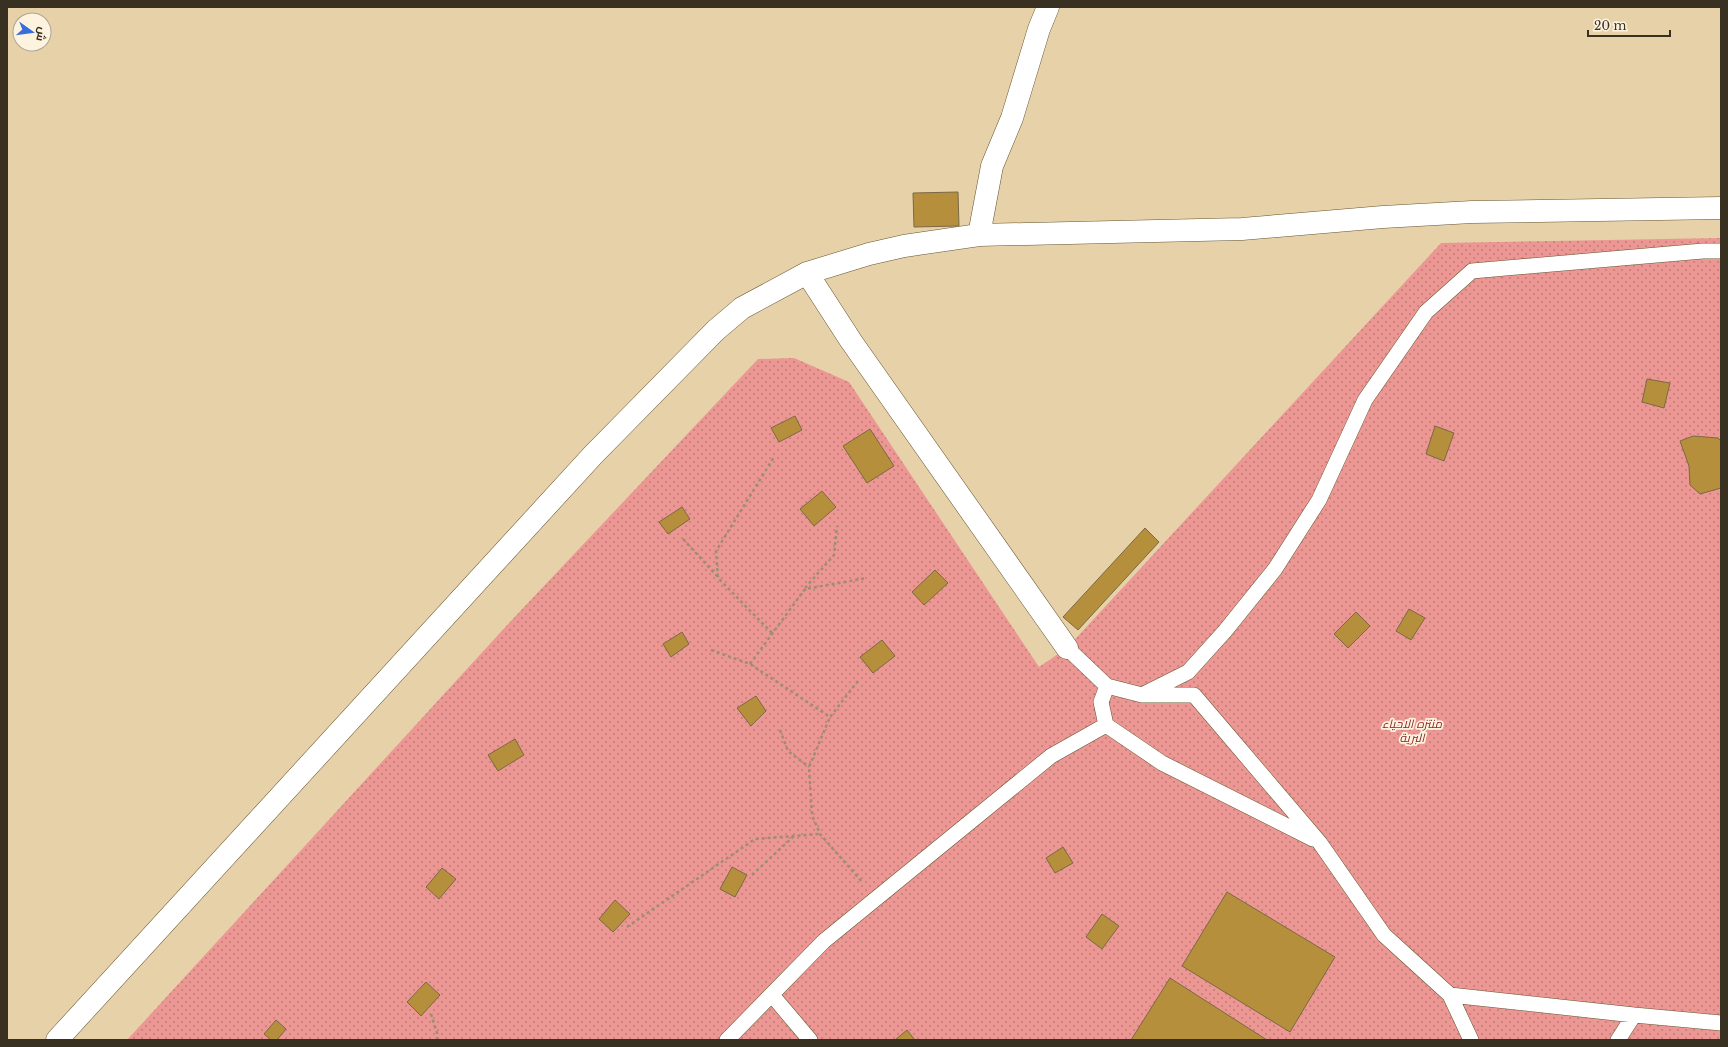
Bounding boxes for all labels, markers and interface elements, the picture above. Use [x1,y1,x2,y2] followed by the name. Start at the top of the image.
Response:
[12,12,52,52] north arrow
[1588,12,1670,38] scale bar
[1594,18,1626,33] text: 20 m
[33,26,50,43] text: ش
[1382,716,1442,745] park label: منتزه الاحياء البرية

